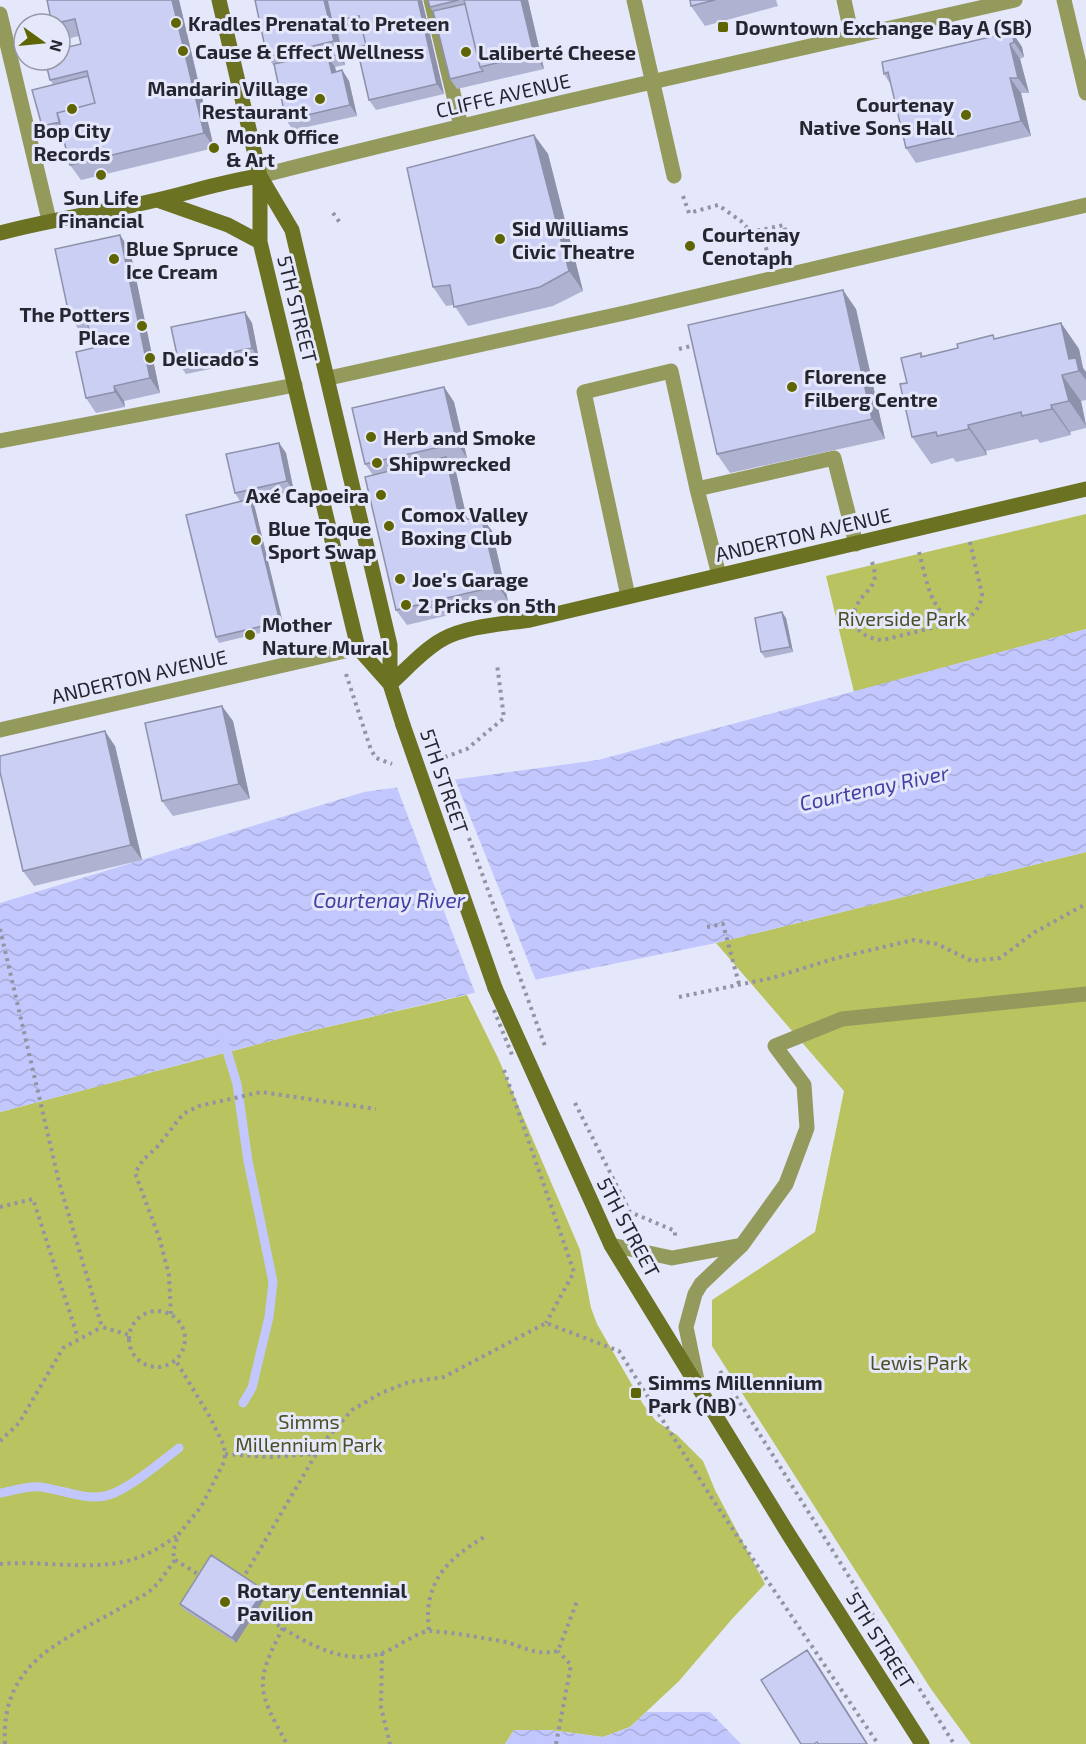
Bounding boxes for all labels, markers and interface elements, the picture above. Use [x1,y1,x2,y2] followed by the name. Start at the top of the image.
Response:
[188,11,450,35] place label: Kradles Prenatal to Preteen
[12,12,72,72] north arrow
[735,15,1032,40] place label: Downtown Exchange Bay A (SB)
[169,16,183,30] marker: Kradles Prenatal to Preteen
[716,20,730,34] marker: Downtown Exchange Bay A (SB)
[46,38,68,54] text: N
[195,39,424,63] place label: Cause & Effect Wellness
[478,40,636,64] place label: Laliberté Cheese
[176,44,190,58] marker: Cause & Effect Wellness
[459,45,473,59] marker: Laliberté Cheese
[433,68,573,122] street label: CLIFFE AVENUE
[147,76,308,123] place label: Mandarin Village Restaurant
[313,92,327,106] marker: Mandarin Village Restaurant
[799,92,955,139] place label: Courtenay Native Sons Hall
[65,102,79,116] marker: Bop City Records
[959,108,973,122] marker: Courtenay Native Sons Hall
[33,118,112,165] place label: Bop City Records
[226,124,339,171] place label: Monk Office & Art
[207,141,221,155] marker: Monk Office & Art
[94,168,108,182] marker: Sun Life Financial
[58,185,144,232] place label: Sun Life Financial
[512,216,635,263] place label: Sid Williams Civic Theatre
[702,222,801,269] place label: Courtenay Cenotaph
[493,232,507,246] marker: Sid Williams Civic Theatre
[126,236,238,283] place label: Blue Spruce Ice Cream
[683,239,697,253] marker: Courtenay Cenotaph
[107,252,121,266] marker: Blue Spruce Ice Cream
[273,253,323,365] street label: 5TH STREET
[19,302,130,349] place label: The Potters Place
[135,319,149,333] marker: The Potters Place
[162,346,259,370] place label: Delicado's
[143,351,157,365] marker: Delicado's
[804,364,938,411] place label: Florence Filberg Centre
[785,380,799,394] marker: Florence Filberg Centre
[383,425,536,449] place label: Herb and Smoke
[364,430,378,444] marker: Herb and Smoke
[389,451,511,475] place label: Shipwrecked
[370,456,384,470] marker: Shipwrecked
[246,483,369,507] place label: Axé Capoeira
[374,488,388,502] marker: Axé Capoeira
[401,502,529,549] place label: Comox Valley Boxing Club
[713,502,893,566] street label: ANDERTON AVENUE
[268,516,377,563] place label: Blue Toque Sport Swap
[382,519,396,533] marker: Comox Valley Boxing Club
[249,533,263,547] marker: Blue Toque Sport Swap
[412,567,529,591] place label: Joe's Garage
[393,572,407,586] marker: Joe's Garage
[418,593,556,617] place label: 2 Pricks on 5th
[399,598,413,612] marker: 2 Pricks on 5th
[837,606,967,630] park label: Riverside Park
[262,612,389,659] place label: Mother Nature Mural
[243,628,257,642] marker: Mother Nature Mural
[49,644,229,708] street label: ANDERTON AVENUE
[416,725,474,837] street label: 5TH STREET
[797,759,952,816] water label: Courtenay River
[313,887,466,913] water label: Courtenay River
[593,1173,665,1281] street label: 5TH STREET
[870,1350,968,1374] park label: Lewis Park
[648,1370,823,1417] place label: Simms Millennium Park (NB)
[629,1386,643,1400] marker: Simms Millennium Park (NB)
[235,1409,383,1456] park label: Simms Millennium Park
[237,1578,407,1625] place label: Rotary Centennial Pavilion
[842,1587,920,1693] street label: 5TH STREET
[218,1595,232,1609] marker: Rotary Centennial Pavilion

